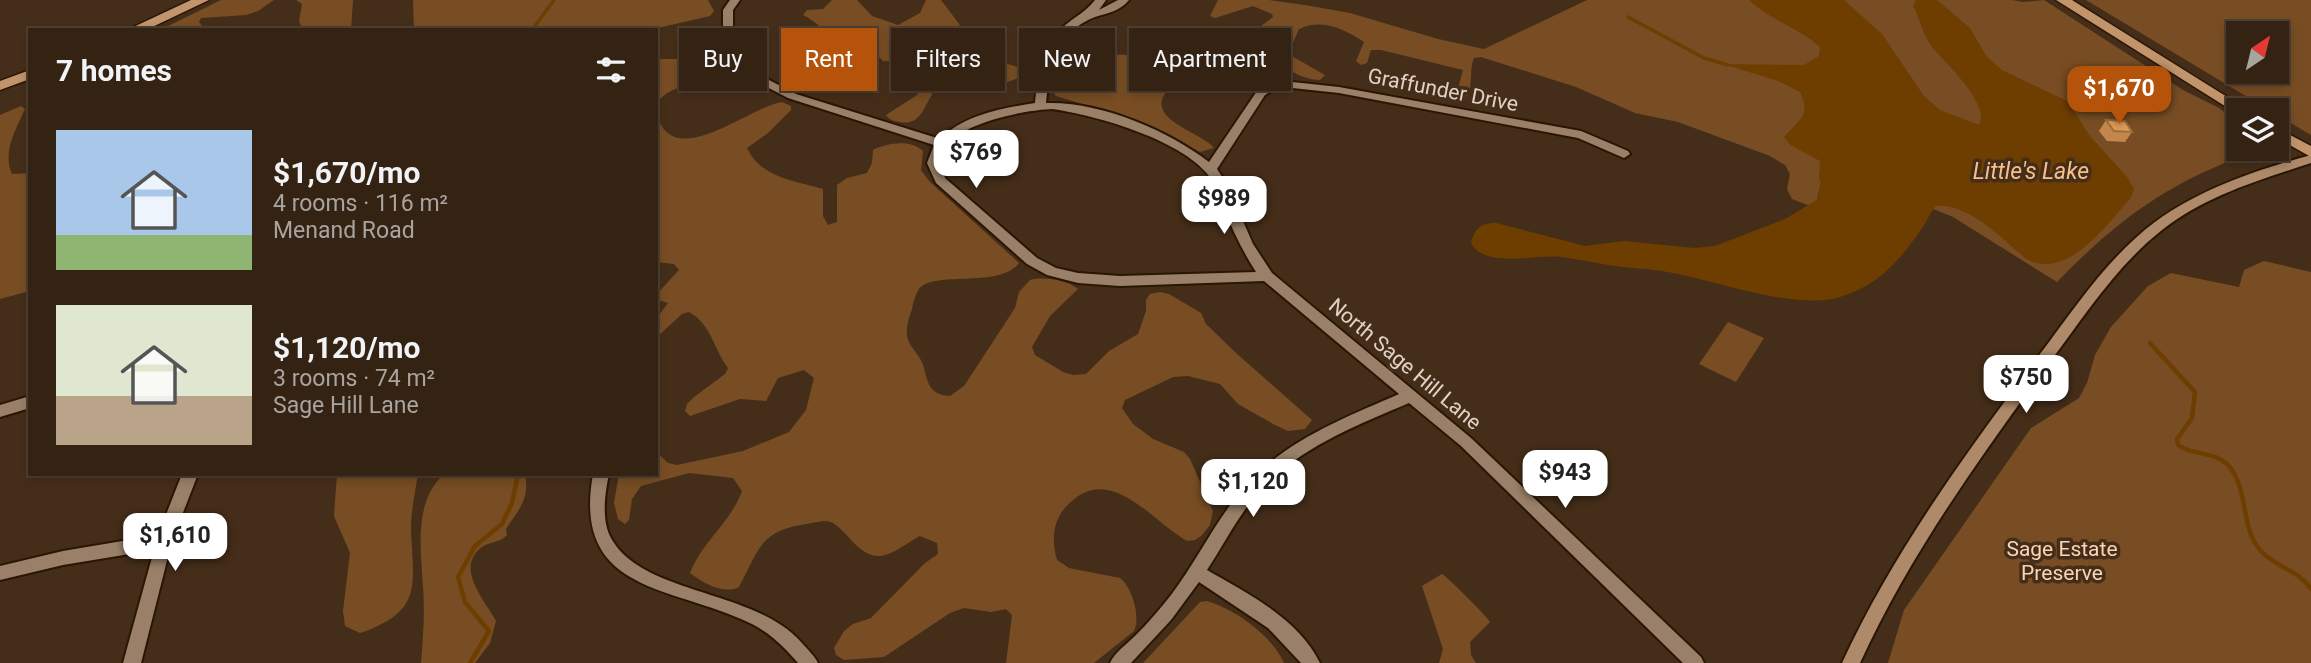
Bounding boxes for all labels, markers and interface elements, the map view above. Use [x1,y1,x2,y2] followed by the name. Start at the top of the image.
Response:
[2226,21,2289,84] north arrow
[2226,21,2289,161] map controls
[679,28,767,91] chip: Buy
[781,28,877,91] chip: Rent
[891,28,1005,91] chip: Filters
[1019,28,1115,91] chip: New
[1129,28,1291,91] chip: Apartment
[592,51,630,89] icon: filters
[56,53,172,88] text: 7 homes
[1366,64,1520,116] street label: Graffunder Drive
[2062,66,2176,126] pin: $1,670
[2083,75,2155,102] text: $1,670
[2226,98,2289,161] button: layers
[935,130,1017,190] pin: $769
[950,139,1002,166] text: $769
[273,155,421,190] text: $1,670/mo
[112,158,196,242] icon: home
[1973,158,2089,185] water label: Little's Lake
[1183,176,1265,236] pin: $989
[1198,185,1250,212] text: $989
[273,190,448,217] text: 4 rooms · 116 m²
[273,217,415,244] text: Menand Road
[1324,293,1486,435] street label: North Sage Hill Lane
[273,330,421,365] text: $1,120/mo
[112,333,196,417] icon: home
[1985,356,2067,415] pin: $750
[2000,364,2052,391] text: $750
[273,365,435,392] text: 3 rooms · 74 m²
[273,392,419,419] text: Sage Hill Lane
[1524,450,1606,510] pin: $943
[1539,459,1591,486] text: $943
[1196,460,1310,519] pin: $1,120
[1217,468,1289,495] text: $1,120
[118,514,232,573] pin: $1,610
[139,522,211,549] text: $1,610
[2006,537,2118,585] park label: Sage Estate Preserve

